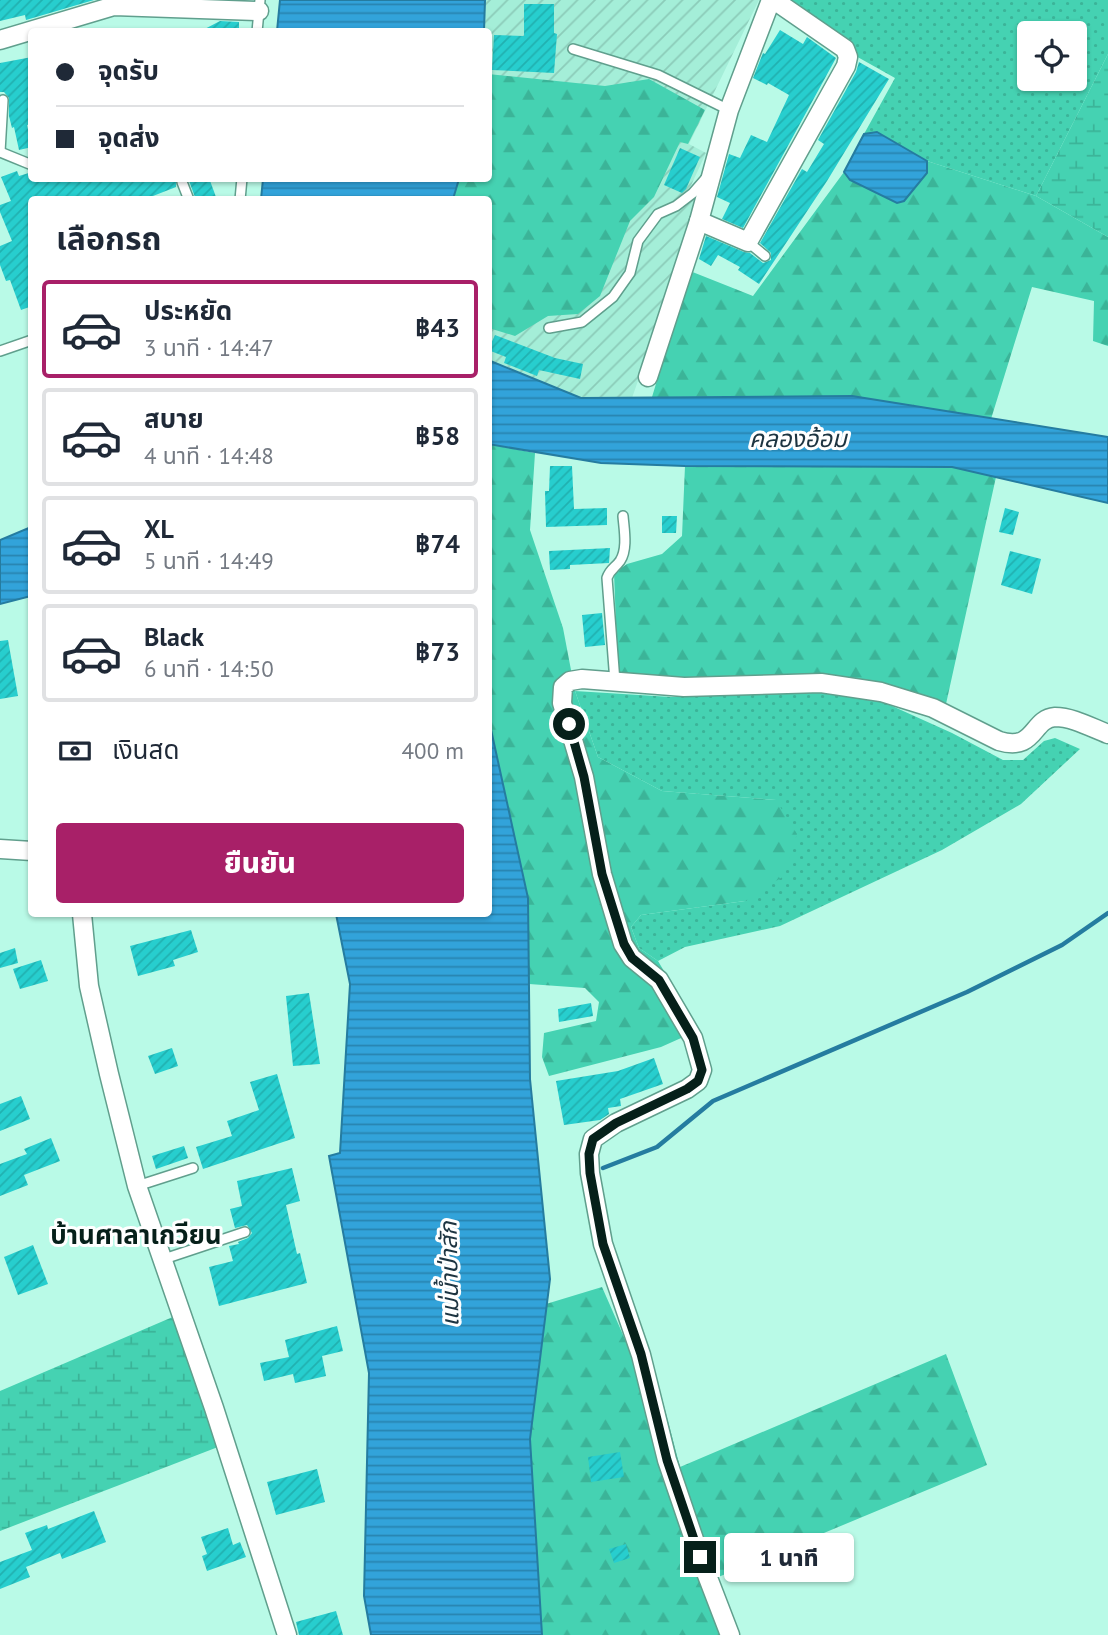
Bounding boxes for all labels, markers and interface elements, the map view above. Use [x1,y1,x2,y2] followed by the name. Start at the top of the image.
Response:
[1017,21,1087,91] map controls
[1017,21,1087,91] button: locate
[98,54,159,87] text: จุดรับ
[98,121,160,154] text: จุดส่ง
[56,217,161,259] text: เลือกรถ
[144,294,232,327] text: ประหยัด
[60,298,123,361] icon: car
[415,311,460,344] text: ฿43
[144,333,274,362] text: 3 นาที · 14:47
[144,402,204,435] text: สบาย
[60,406,123,469] icon: car
[415,419,460,452] text: ฿58
[749,423,849,454] water label: คลองอ้อม
[144,441,274,470] text: 4 นาที · 14:48
[144,512,174,545] text: XL
[60,514,123,577] icon: car
[415,527,460,560] text: ฿74
[144,546,274,575] text: 5 นาที · 14:49
[144,620,204,653] text: Black
[60,622,123,685] icon: car
[415,635,460,668] text: ฿73
[144,654,274,683] text: 6 นาที · 14:50
[553,708,585,740] route start
[56,732,94,770] icon: cash
[112,733,179,766] text: เงินสด
[402,736,464,765] text: 400 m
[56,823,464,903] button: ยืนยัน
[50,1218,222,1251] district label: บ้านศาลาเกวียน
[432,1220,465,1327] water label: แม่น้ำป่าสัก
[724,1532,854,1582] callout: 1 นาที
[684,1541,716,1573] route end
[759,1543,819,1572] text: 1 นาที

